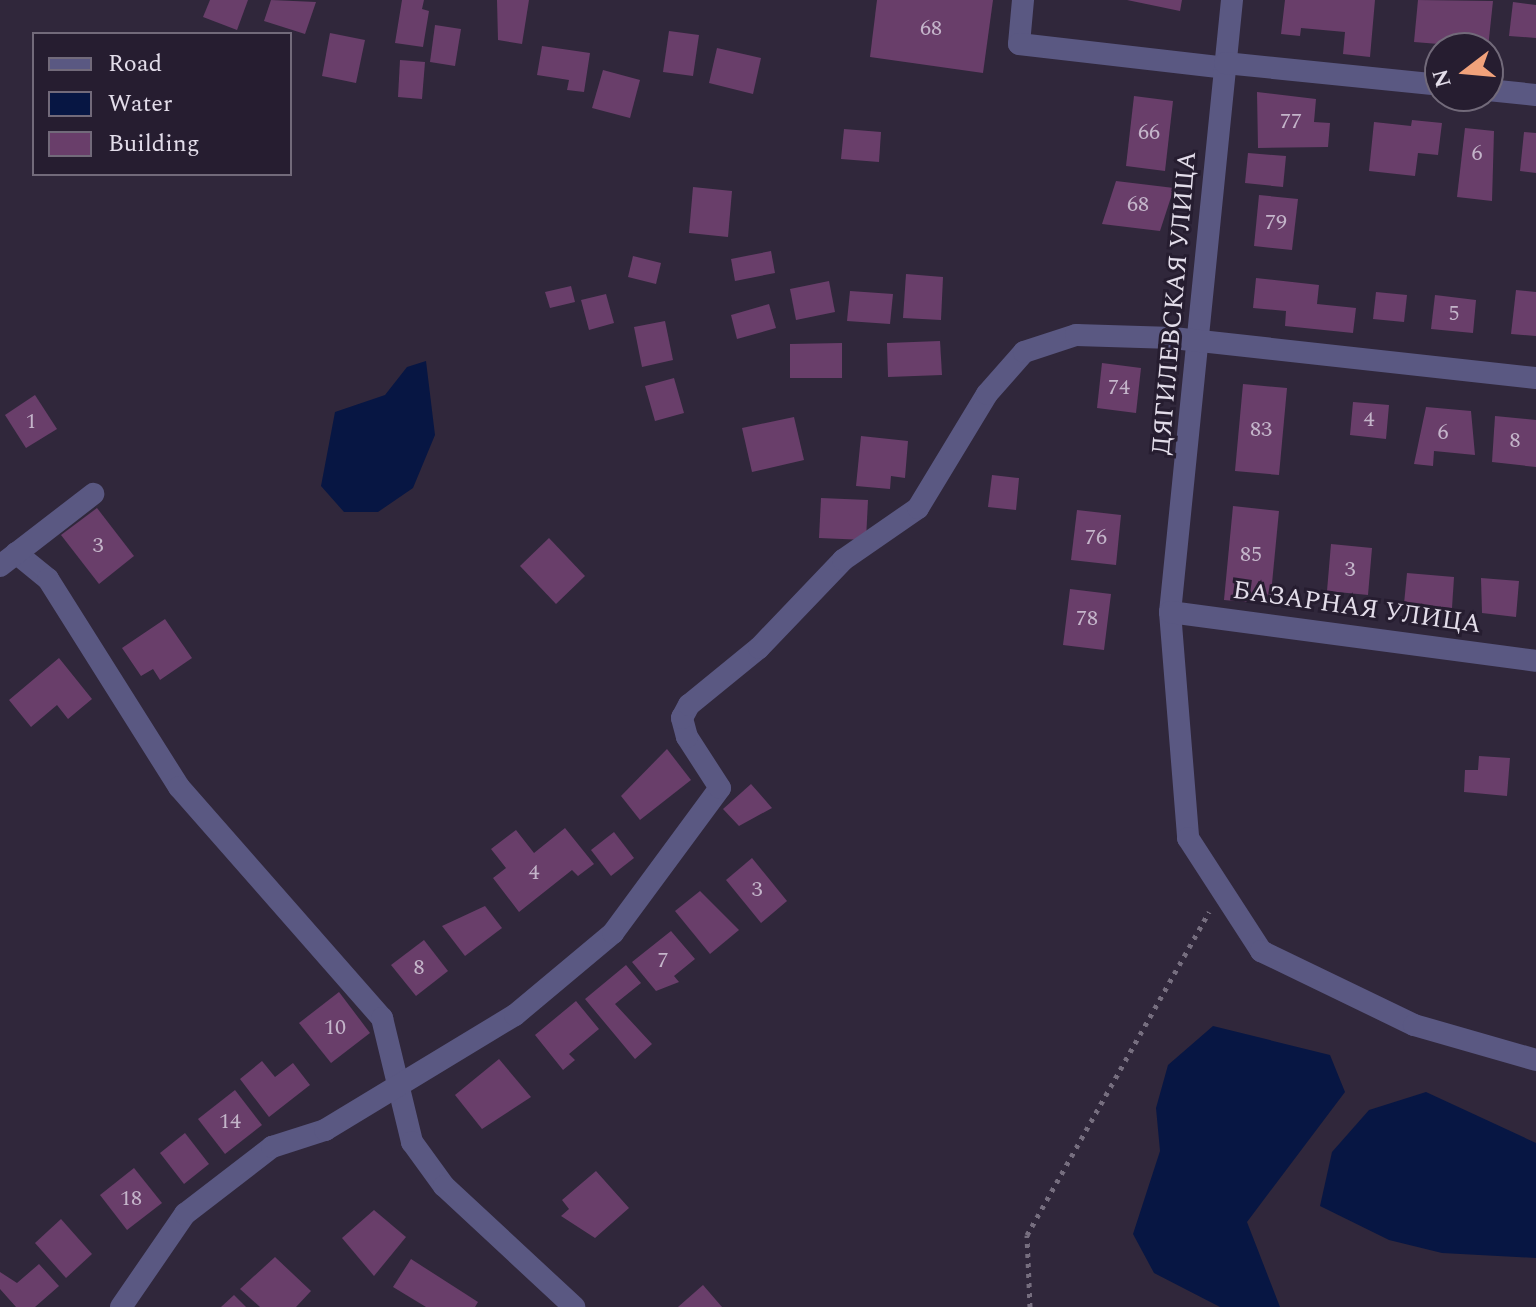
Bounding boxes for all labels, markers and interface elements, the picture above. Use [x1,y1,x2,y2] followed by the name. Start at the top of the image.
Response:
[920,16,942,42] house number: 68
[32,32,292,176] legend
[1424,32,1504,112] north arrow
[108,46,162,82] text: Road
[1424,65,1461,91] text: N
[108,86,172,122] text: Water
[1280,109,1302,135] house number: 77
[1138,120,1160,146] house number: 66
[108,126,200,162] text: Building
[1472,141,1482,167] house number: 6
[1146,150,1204,456] street label: ДЯГИЛЕВСКАЯ УЛИЦА
[1127,192,1149,218] house number: 68
[1265,210,1287,236] house number: 79
[1449,301,1459,327] house number: 5
[1108,375,1130,401] house number: 74
[1364,407,1374,433] house number: 4
[26,409,36,435] house number: 1
[1250,417,1272,443] house number: 83
[1438,420,1448,446] house number: 6
[1510,428,1520,454] house number: 8
[1085,525,1107,551] house number: 76
[93,533,103,559] house number: 3
[1240,542,1262,568] house number: 85
[1345,557,1355,583] house number: 3
[1231,575,1483,641] street label: БАЗАРНАЯ УЛИЦА
[1076,606,1098,632] house number: 78
[529,860,539,886] house number: 4
[752,877,762,903] house number: 3
[658,948,668,974] house number: 7
[414,955,424,981] house number: 8
[324,1015,346,1041] house number: 10
[219,1109,241,1135] house number: 14
[120,1186,142,1212] house number: 18

